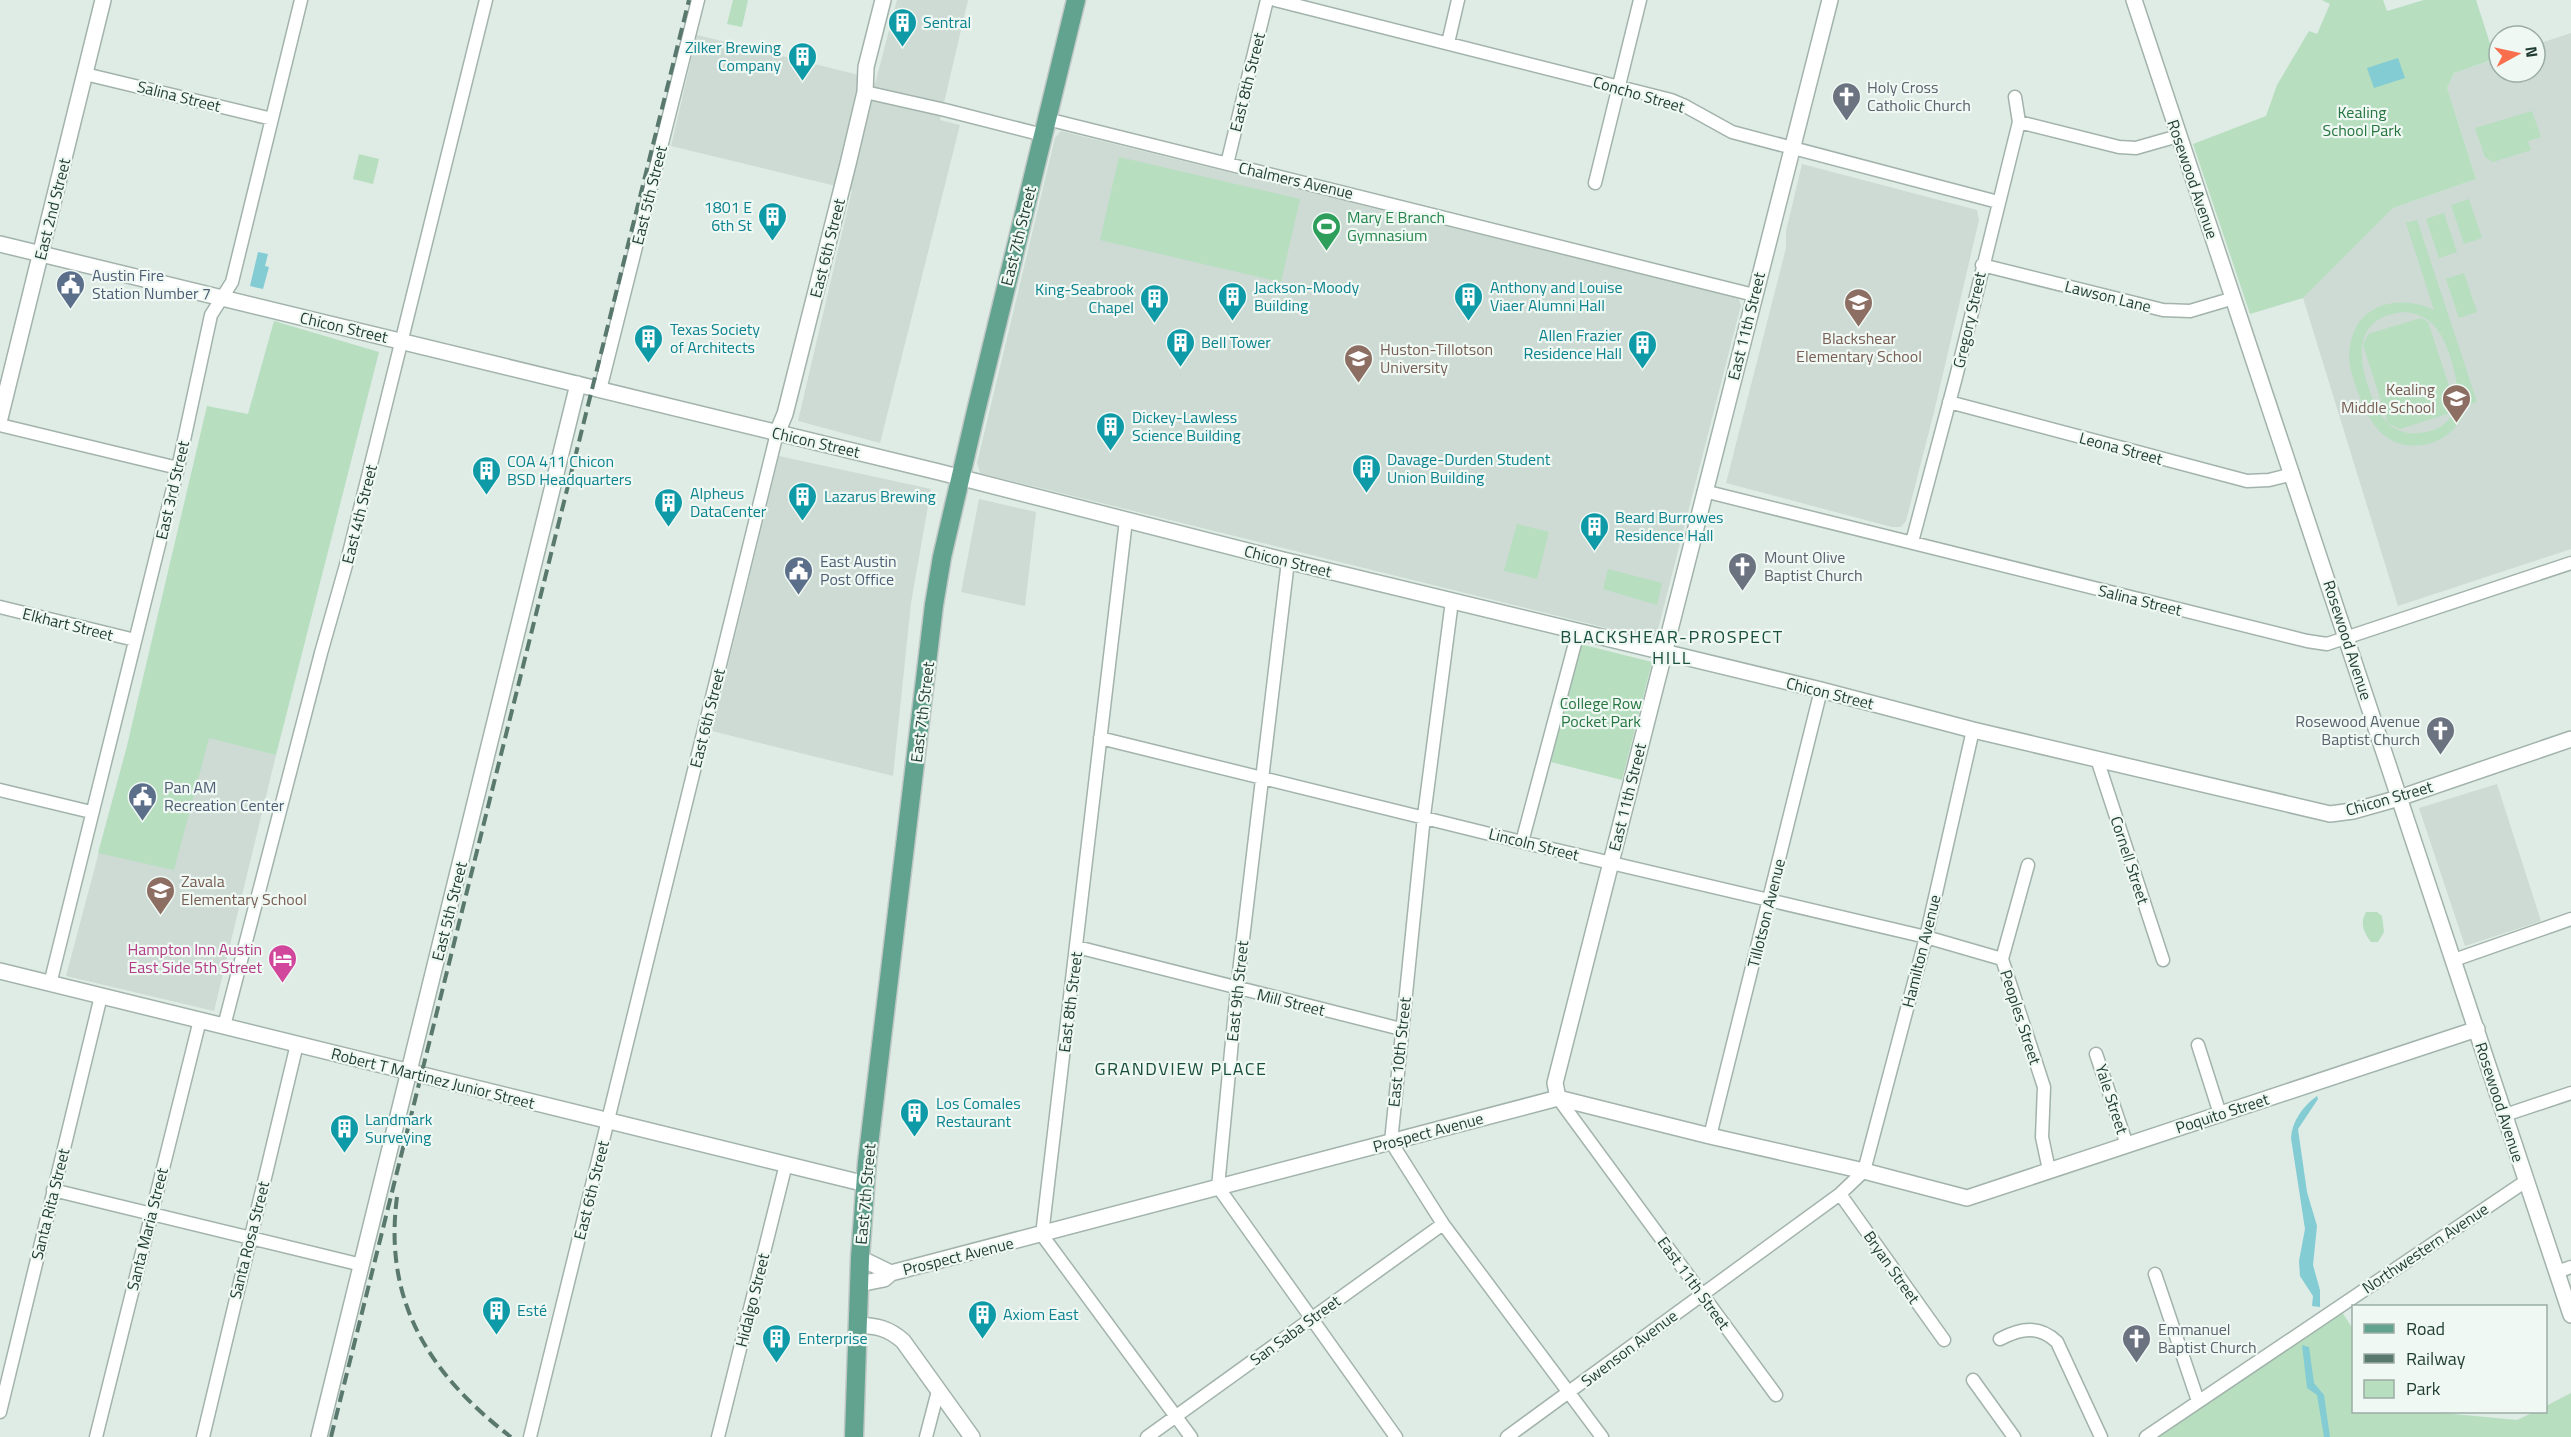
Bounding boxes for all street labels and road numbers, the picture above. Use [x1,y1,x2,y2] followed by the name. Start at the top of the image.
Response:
[1223,30,1271,134] street label: East 8th Street
[1590,69,1688,119] street label: Concho Street
[135,74,224,118] street label: Salina Street
[2161,116,2225,242] street label: Rosewood Avenue
[625,143,673,247] street label: East 5th Street
[28,155,76,262] street label: East 2nd Street
[1236,155,1356,205] street label: Chalmers Avenue
[994,184,1042,288] street label: East 7th Street
[803,196,851,300] street label: East 6th Street
[1721,269,1771,382] street label: East 11th Street
[1946,269,1992,370] street label: Gregory Street
[2062,274,2154,318] street label: Lawson Lane
[298,305,391,349] street label: Chicon Street
[770,420,863,464] street label: Chicon Street
[2077,425,2166,471] street label: Leona Street
[149,438,195,542] street label: East 3rd Street
[335,462,383,566] street label: East 4th Street
[1242,539,1335,584] street label: Chicon Street
[2317,577,2379,703] street label: Rosewood Avenue
[2096,578,2185,622] street label: Salina Street
[20,601,116,647] street label: Elkhart Street
[904,660,940,764] street label: East 7th Street
[683,666,731,770] street label: East 6th Street
[1784,671,1877,716] street label: Chicon Street
[1602,740,1652,853] street label: East 11th Street
[2343,774,2436,822] street label: Chicon Street
[2104,813,2156,908] street label: Cornell Street
[1486,821,1582,867] street label: Lincoln Street
[1741,856,1791,970] street label: Tillotson Avenue
[425,859,473,963] street label: East 5th Street
[1895,892,1947,1010] street label: Hamilton Avenue
[1220,939,1254,1043] street label: East 9th Street
[1052,950,1088,1054] street label: East 8th Street
[1994,967,2048,1068] street label: Peoples Street
[1255,982,1328,1022] street label: Mill Street
[1381,996,1417,1108] street label: East 10th Street
[2469,1039,2531,1165] street label: Rosewood Avenue
[329,1041,538,1115] street label: Robert T Martinez Junior Street
[2089,1061,2135,1137] street label: Yale Street
[2172,1086,2272,1139] street label: Poquito Street
[1370,1106,1486,1158] street label: Prospect Avenue
[567,1138,615,1242] street label: East 6th Street
[849,1142,881,1246] street label: East 7th Street
[25,1145,76,1262] street label: Santa Rita Street
[120,1165,174,1293] street label: Santa Maria Street
[223,1178,275,1301] street label: Santa Rosa Street
[2357,1197,2493,1299] street label: Northwestern Avenue
[1858,1226,1926,1309] street label: Bryan Street
[900,1231,1016,1281] street label: Prospect Avenue
[1652,1231,1736,1335] street label: East 11th Street
[729,1250,775,1349] street label: Hidalgo Street
[1245,1289,1346,1371] street label: San Saba Street
[1576,1304,1682,1392] street label: Swenson Avenue

